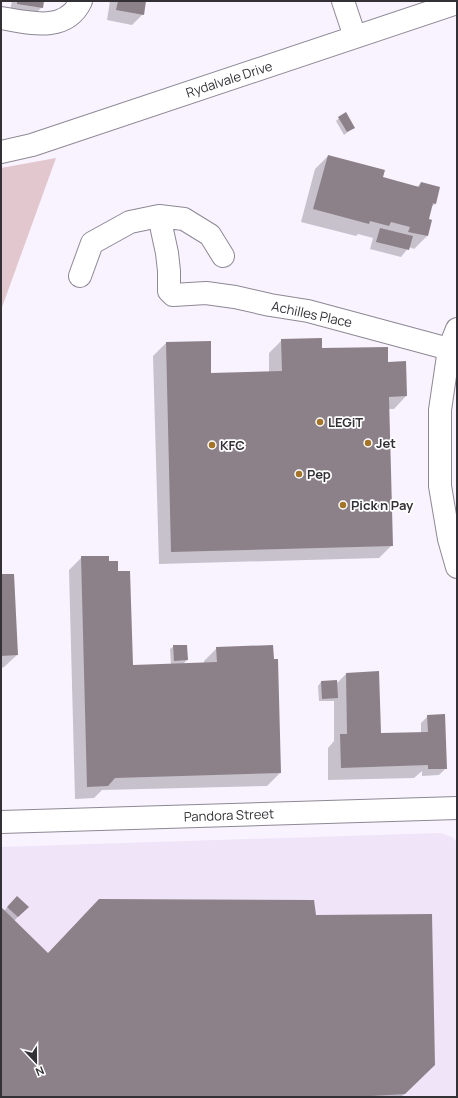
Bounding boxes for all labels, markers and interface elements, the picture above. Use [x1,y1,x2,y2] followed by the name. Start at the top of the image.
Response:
[184,56,275,101] street label: Rydalvale Drive
[270,297,354,331] street label: Achilles Place
[328,413,363,431] place label: LEGiT
[315,417,325,427] marker: LEGiT
[376,434,396,452] place label: Jet
[220,436,245,454] place label: KFC
[363,438,373,448] marker: Jet
[207,440,217,450] marker: KFC
[307,465,331,483] place label: Pep
[294,469,304,479] marker: Pep
[351,496,414,514] place label: Pick n Pay
[338,500,348,510] marker: Pick n Pay
[184,804,274,826] street label: Pandora Street
[16,1042,56,1082] north arrow
[33,1063,46,1080] text: N

